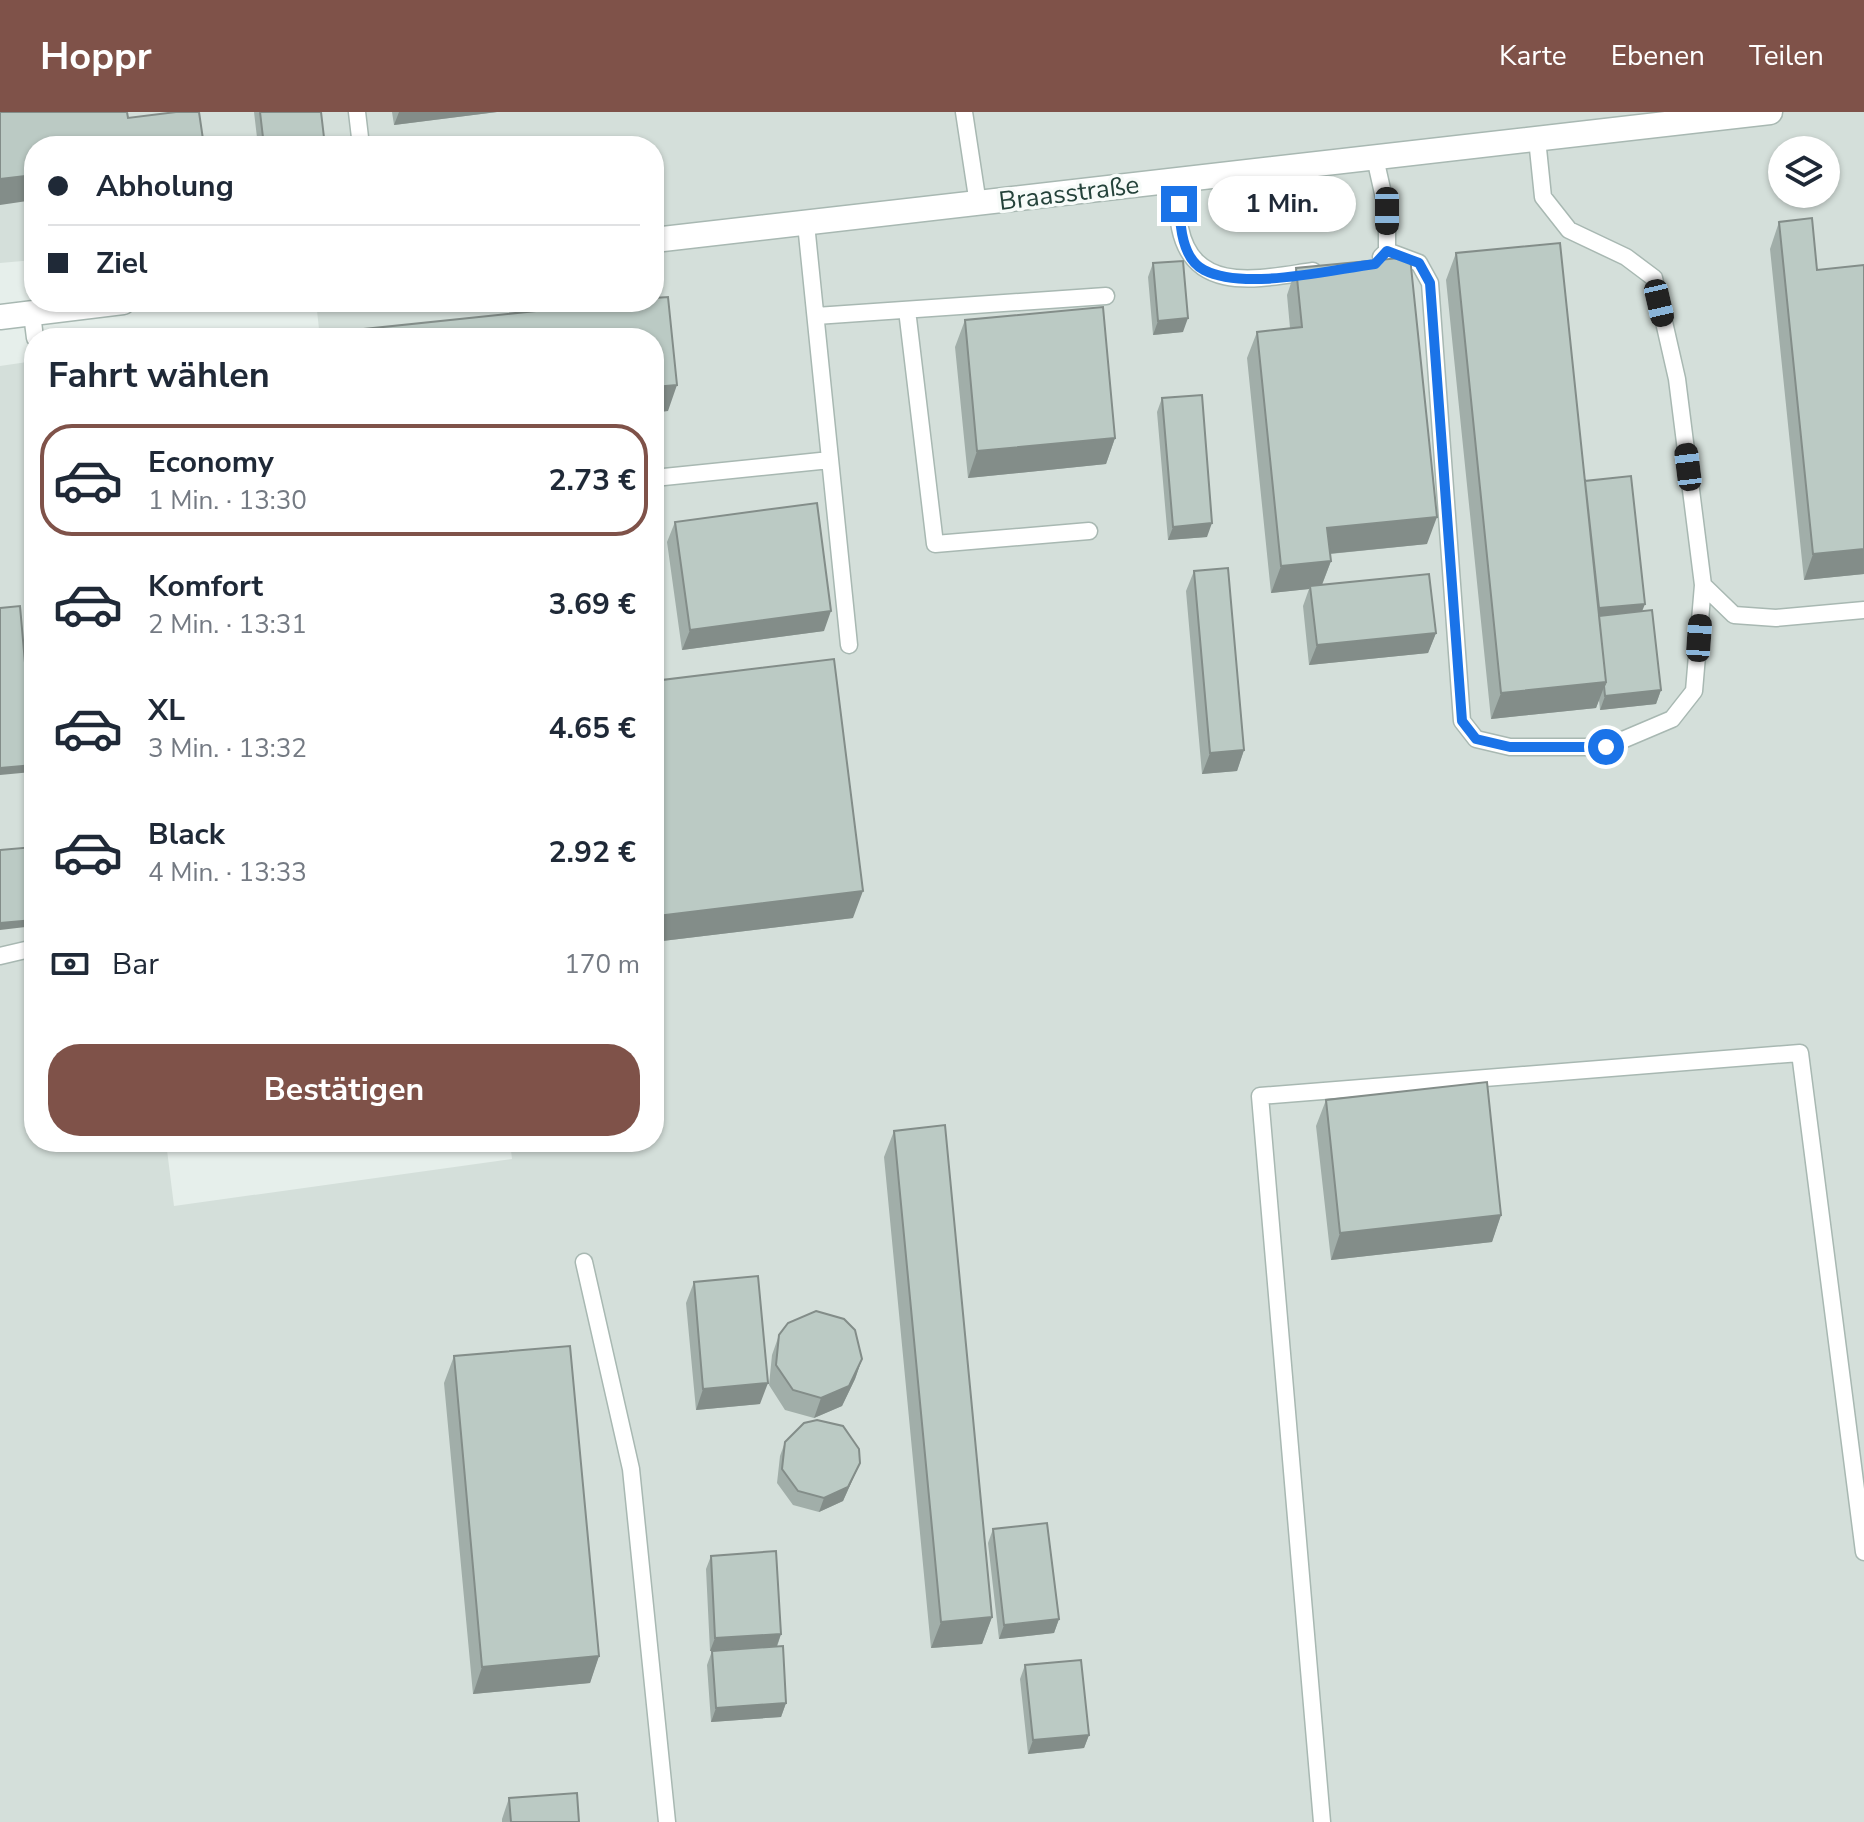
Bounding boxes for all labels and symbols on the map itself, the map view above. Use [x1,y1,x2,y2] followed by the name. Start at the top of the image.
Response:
[997,167,1141,219] street label: Braasstraße
[1207,176,1355,232] callout: 1 Min.
[1161,186,1197,222] route end
[1375,187,1399,235] car
[1642,277,1676,329] car
[1673,442,1703,492] car
[1685,613,1713,663] car
[1588,729,1624,765] route start

